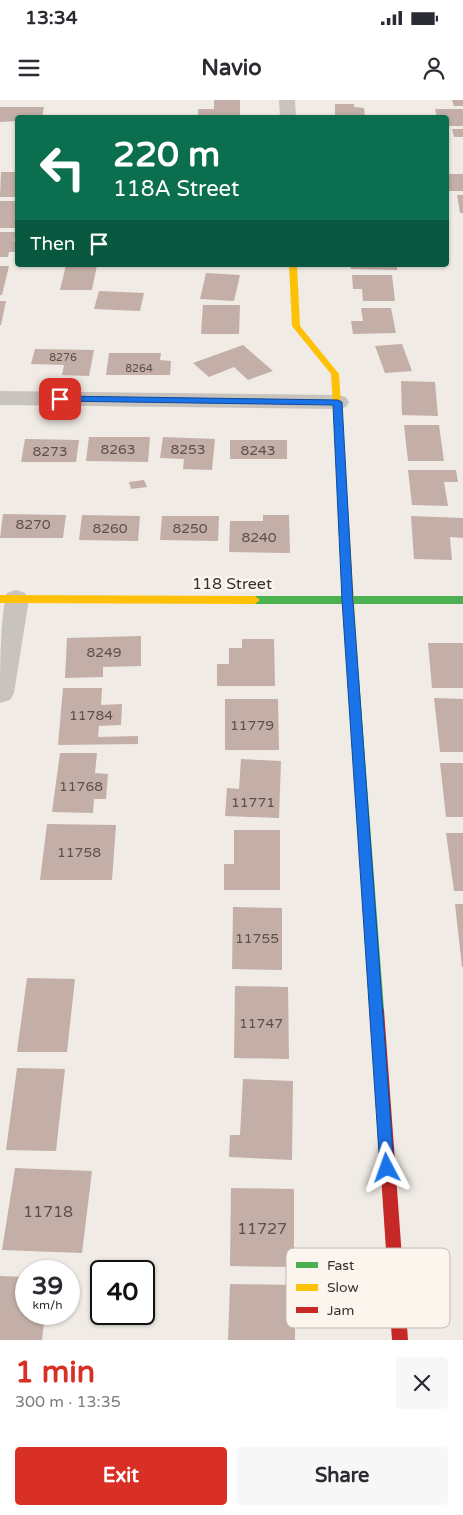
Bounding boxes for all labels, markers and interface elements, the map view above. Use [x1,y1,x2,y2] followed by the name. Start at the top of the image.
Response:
[25,7,78,29] text: 13:34
[15,54,43,82] icon: menu
[420,54,448,82] icon: person
[201,55,262,81] text: Navio
[113,134,220,176] text: 220 m
[30,135,95,200] icon: left
[113,176,239,202] text: 118A Street
[85,230,113,258] icon: arrive
[30,233,75,255] text: Then
[49,351,77,364] house number: 8276
[125,362,153,375] house number: 8264
[39,378,81,420] pin
[46,385,74,413] icon: arrive
[100,441,136,458] house number: 8263
[170,441,206,458] house number: 8253
[240,442,276,459] house number: 8243
[32,443,68,460] house number: 8273
[15,516,51,533] house number: 8270
[92,520,128,537] house number: 8260
[172,520,208,537] house number: 8250
[241,529,277,546] house number: 8240
[192,574,272,594] street label: 118 Street
[86,644,122,661] house number: 8249
[69,707,113,724] house number: 11784
[230,717,274,734] house number: 11779
[59,778,103,795] house number: 11768
[231,794,275,811] house number: 11771
[57,844,101,861] house number: 11758
[235,930,279,947] house number: 11755
[239,1015,283,1032] house number: 11747
[360,1141,412,1193] position arrow
[23,1202,73,1222] house number: 11718
[237,1219,287,1239] house number: 11727
[286,1248,450,1328] legend
[327,1257,355,1274] text: Fast
[90,1260,155,1325] speed limit sign: 40
[32,1271,63,1301] text: 39
[327,1279,359,1296] text: Slow
[32,1298,63,1312] text: km/h
[327,1302,354,1319] text: Jam
[15,1354,95,1391] text: 1 min
[396,1357,448,1409] button: close
[15,1392,121,1412] text: 300 m · 13:35
[15,1447,227,1505] button: Exit
[237,1447,448,1505] button: Share

